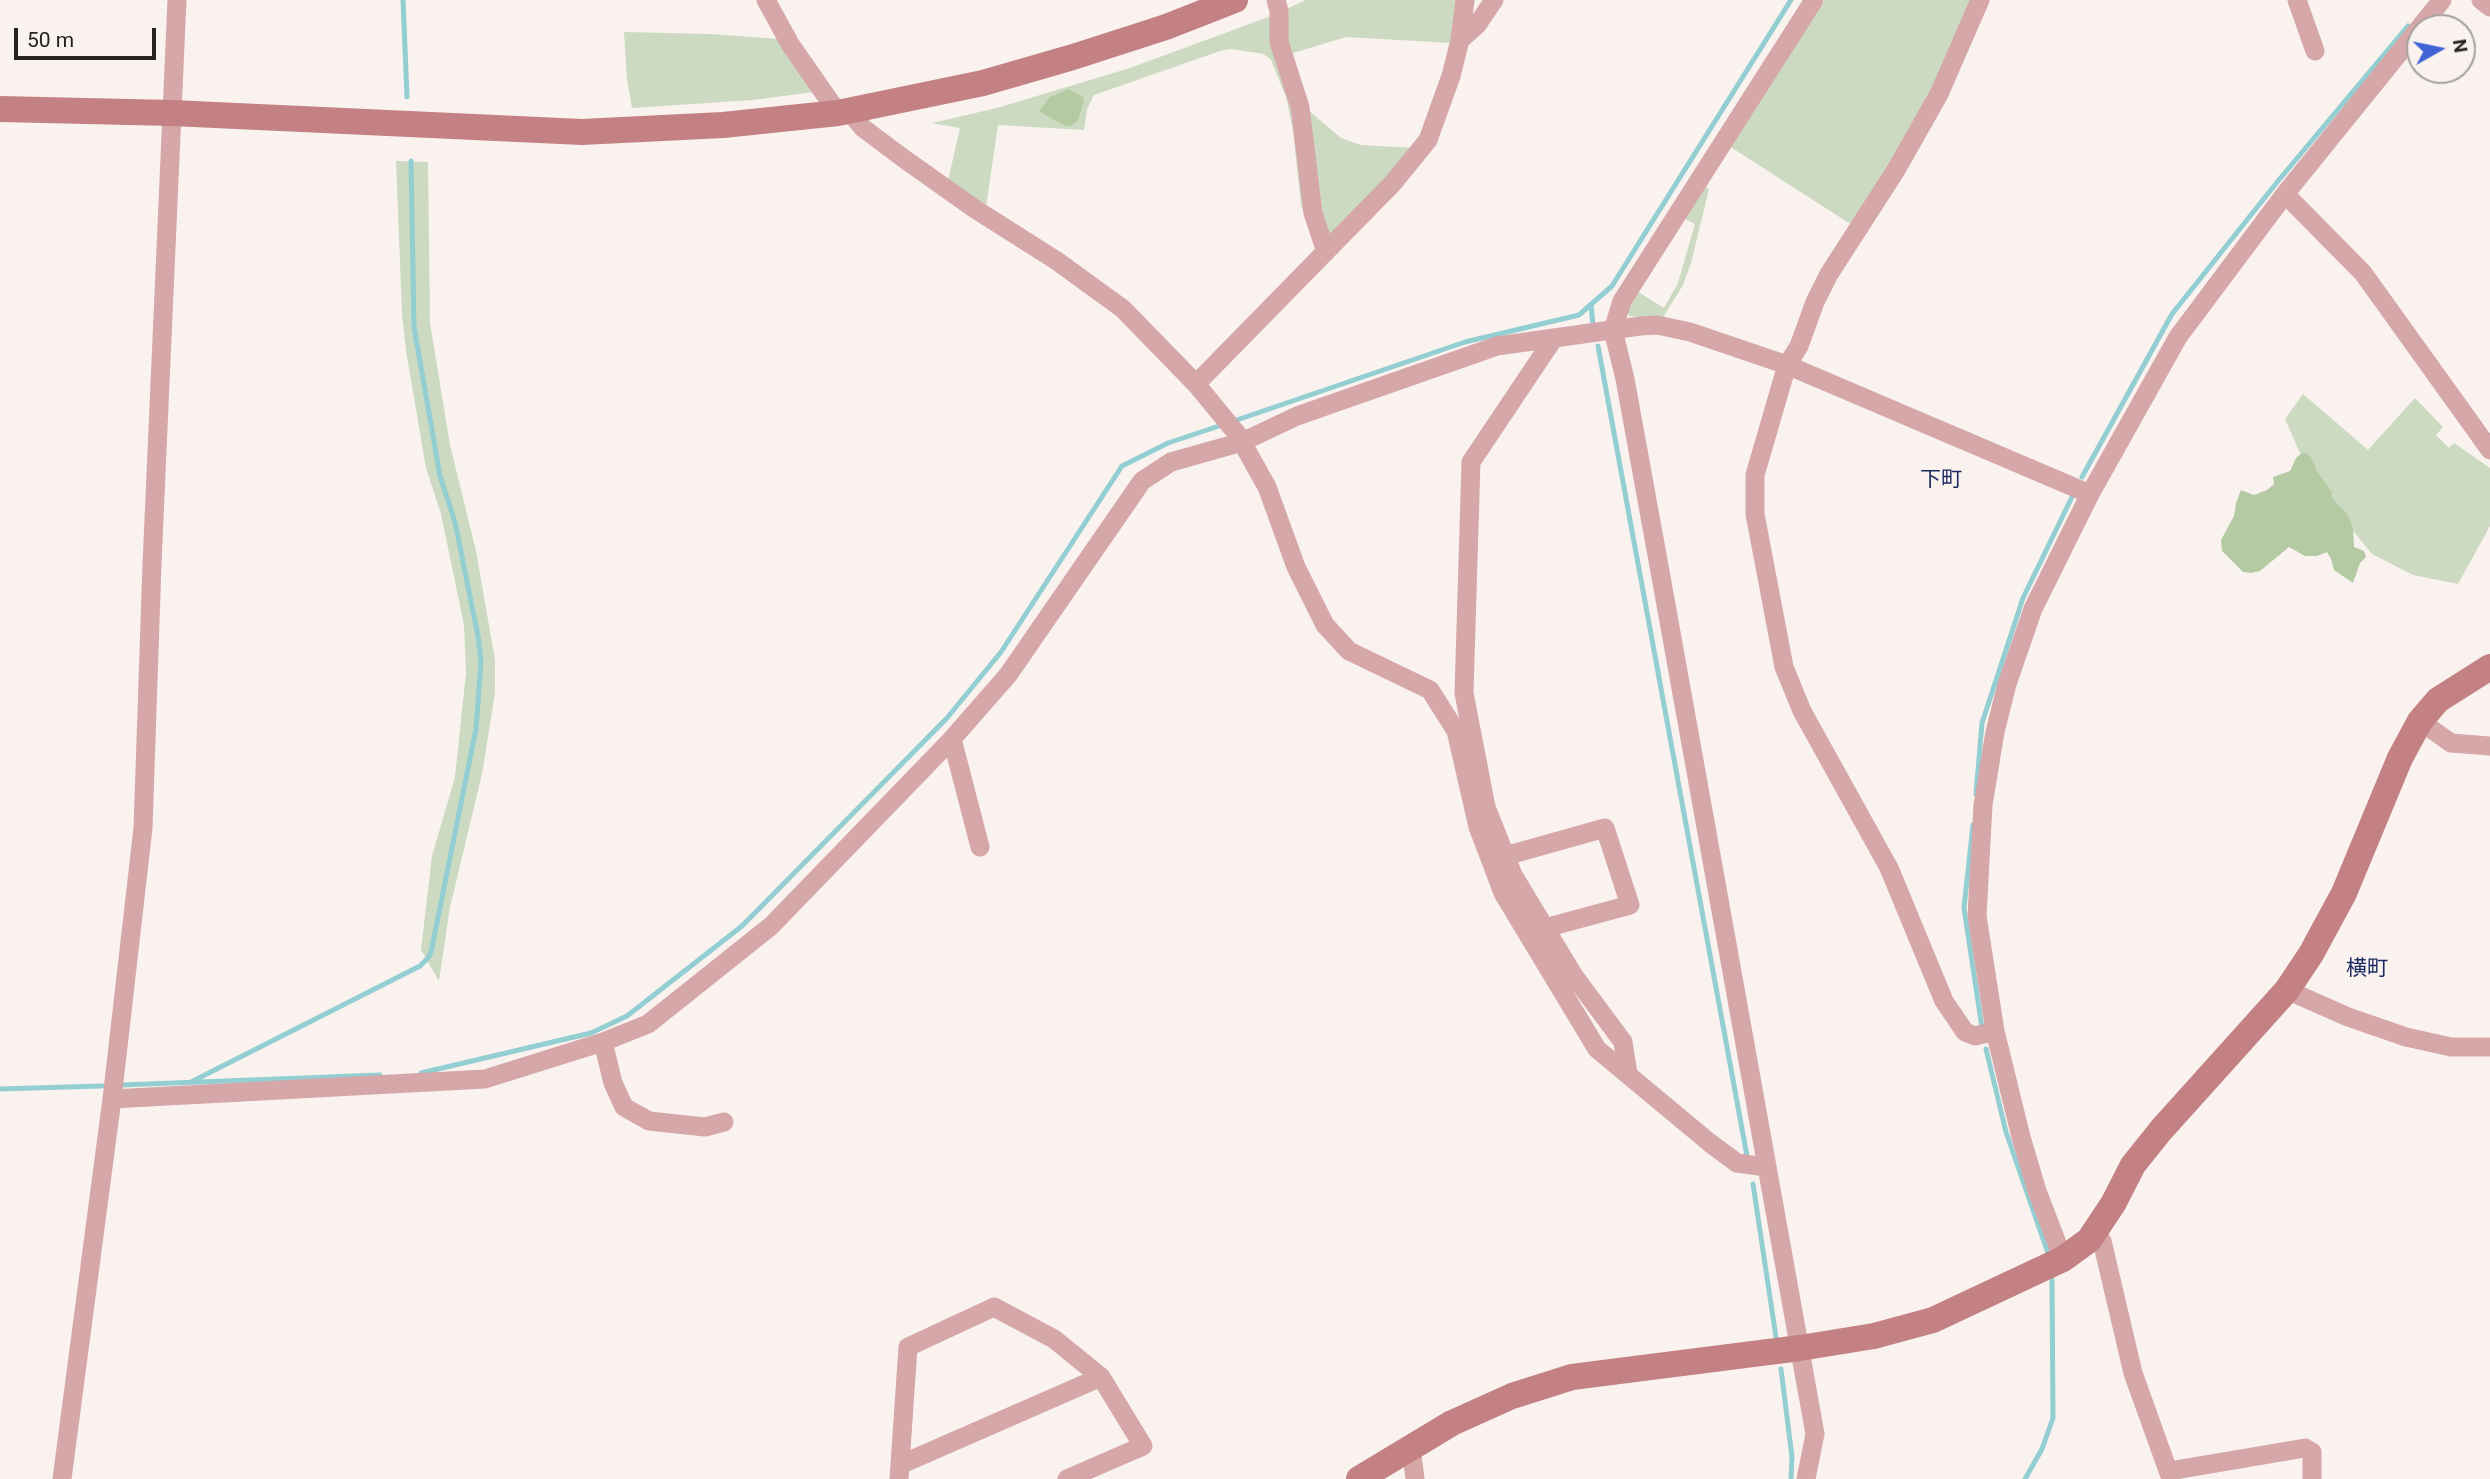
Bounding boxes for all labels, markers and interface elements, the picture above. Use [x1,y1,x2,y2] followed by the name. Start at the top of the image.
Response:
[18,14,159,58] scale bar
[2406,14,2476,84] north arrow
[27,28,74,52] text: 50 m
[2448,38,2473,54] text: N
[1920,468,1962,494] district label: 下町
[2346,957,2388,983] district label: 横町

